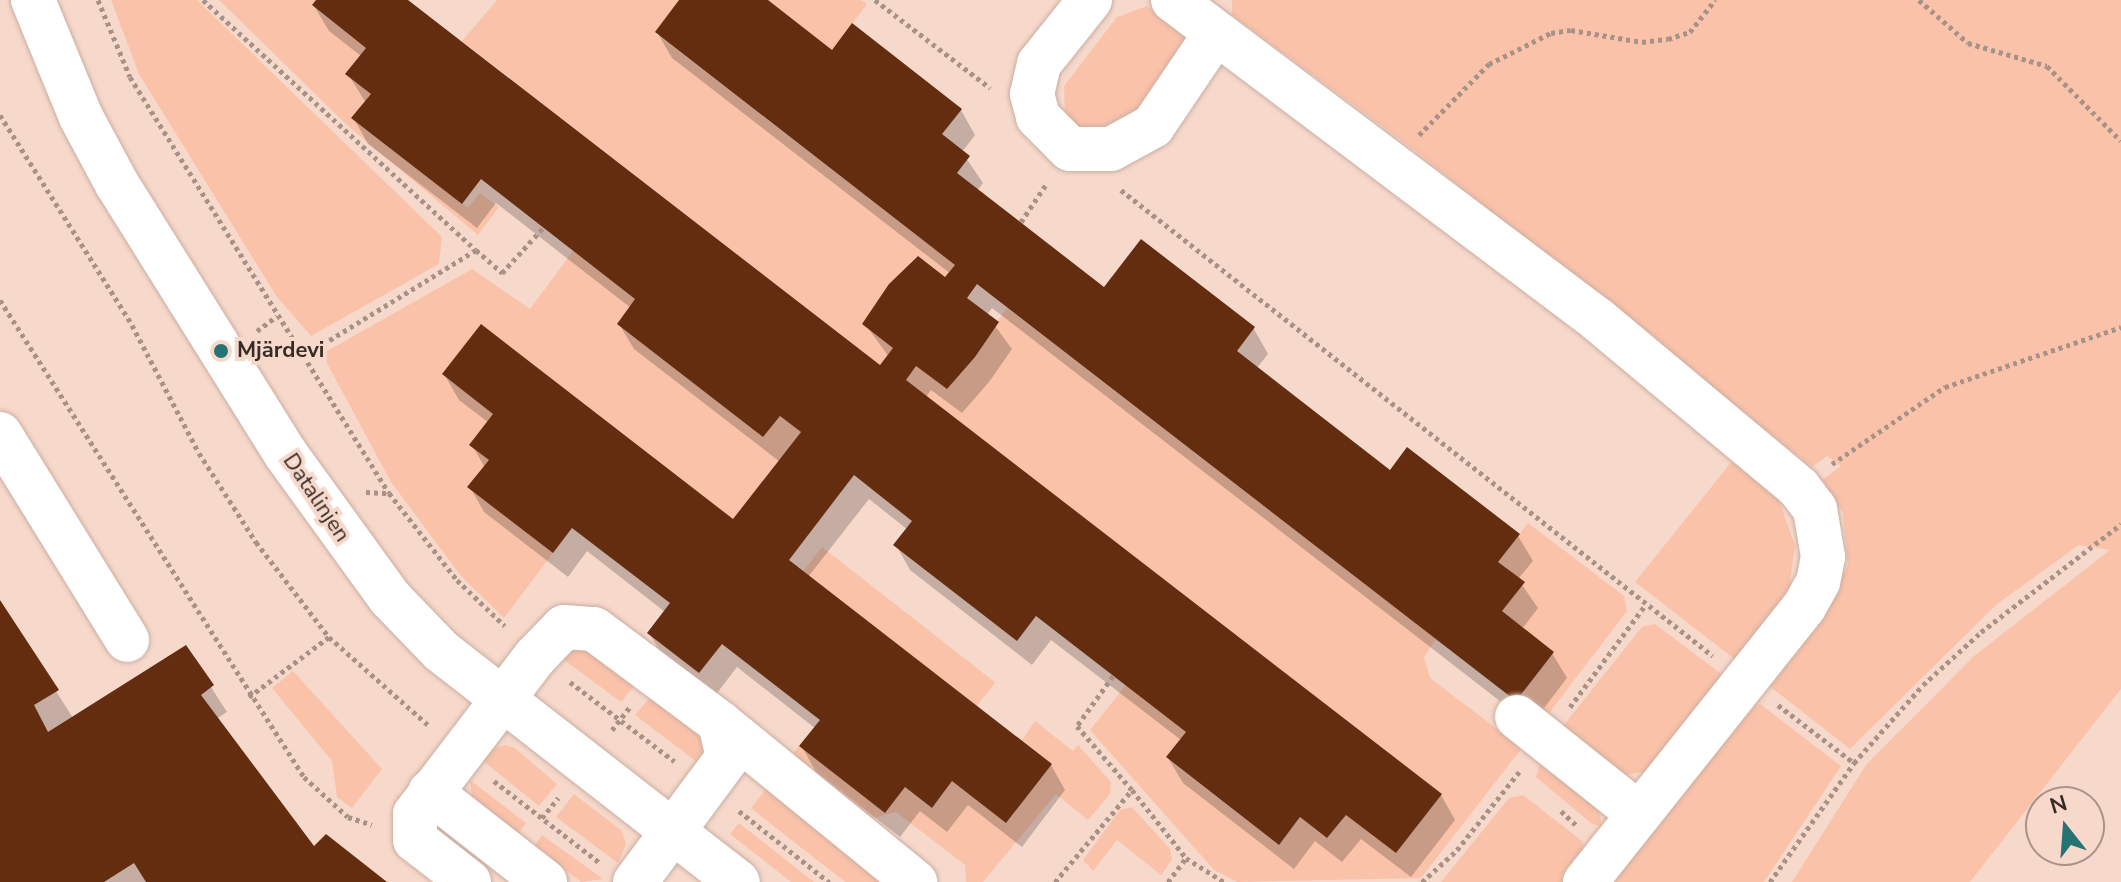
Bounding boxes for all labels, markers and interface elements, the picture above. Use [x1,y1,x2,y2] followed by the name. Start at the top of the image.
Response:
[237,338,324,364] place label: Mjärdevi
[212,342,230,360] marker: Mjärdevi
[277,449,355,547] street label: Datalinjen
[2025,786,2105,866] north arrow
[2046,788,2071,822] text: N

